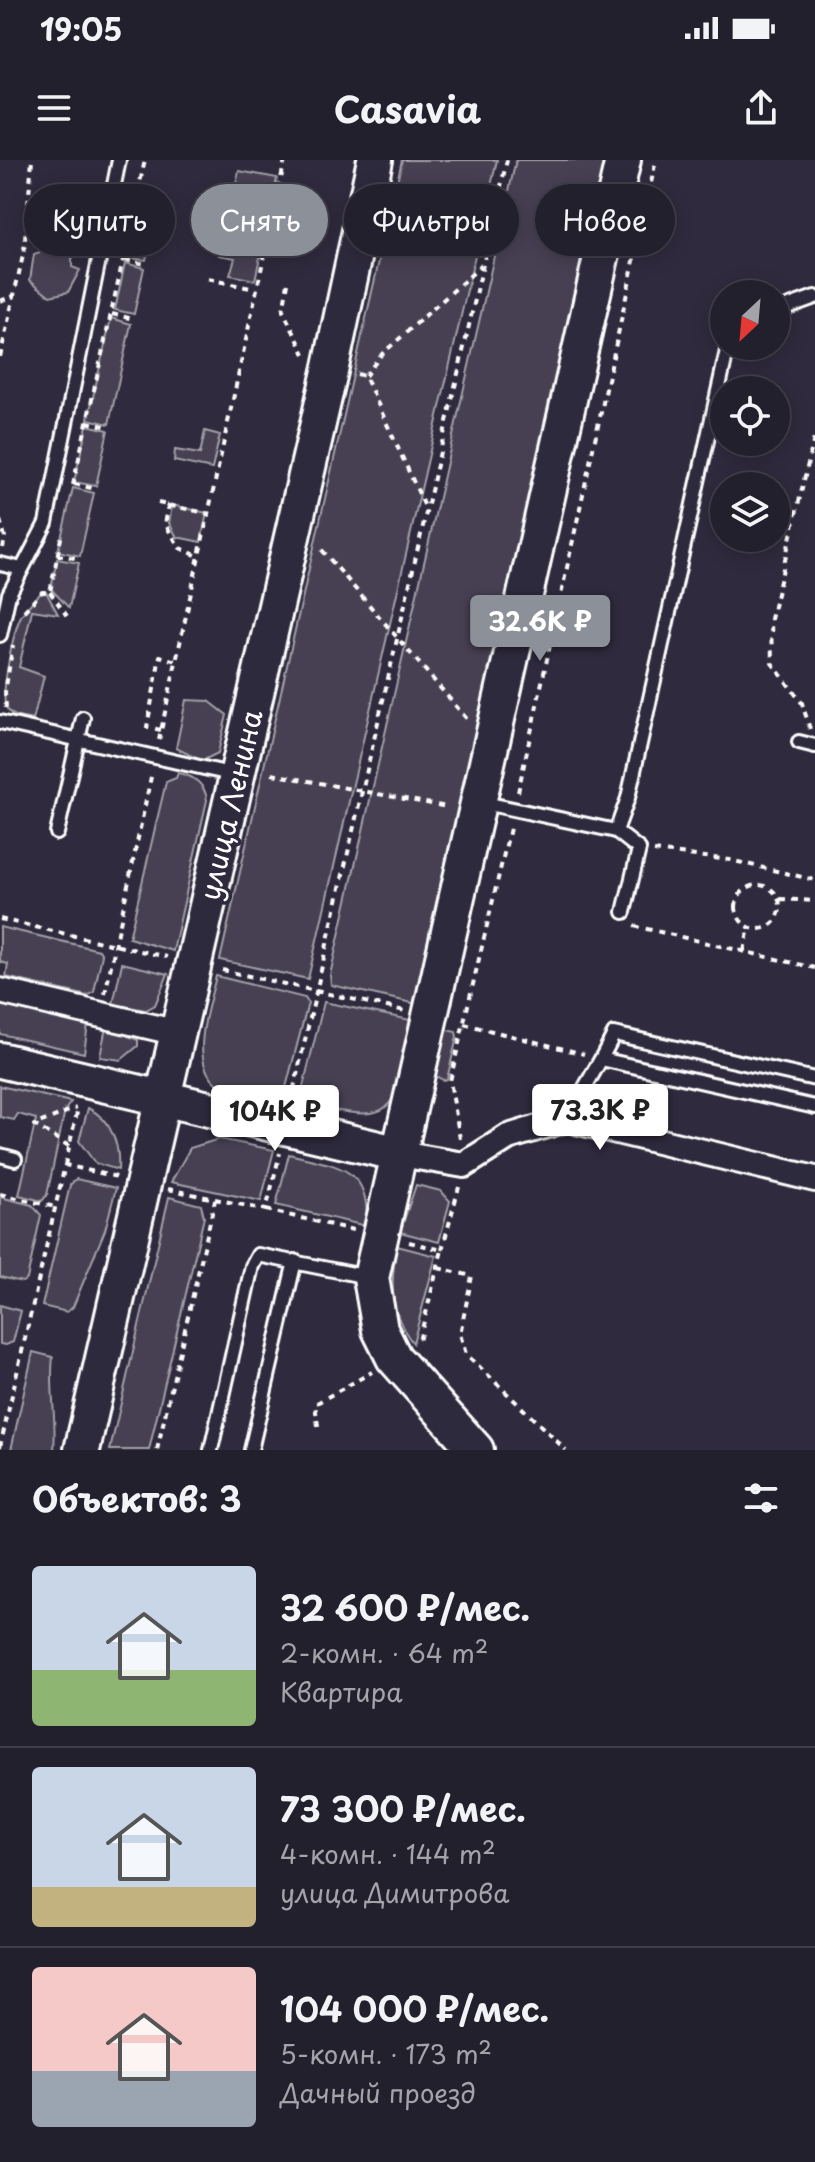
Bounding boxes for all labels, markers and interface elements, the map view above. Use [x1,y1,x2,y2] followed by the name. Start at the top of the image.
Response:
[40,6,122,51] text: 19:05
[334,81,481,135] text: Casavia
[32,86,76,130] icon: menu
[739,86,783,130] icon: share
[24,184,175,256] chip: Купить
[191,184,328,256] chip: Снять
[344,184,519,256] chip: Фильтры
[535,184,675,256] chip: Новое
[710,280,790,360] north arrow
[710,280,790,552] map controls
[710,376,790,456] button: locate
[710,472,790,552] button: layers
[466,595,614,663] pin: 32.6K ₽
[488,601,592,640] text: 32.6K ₽
[187,705,272,904] street label: улица Ленина
[526,1084,674,1152] pin: 73.3K ₽
[210,1085,340,1153] pin: 104K ₽
[550,1090,650,1129] text: 73.3K ₽
[229,1091,321,1130] text: 104K ₽
[32,1472,242,1524] text: Объектов: 3
[739,1476,783,1520] icon: filters
[280,1581,530,1633] text: 32 600 ₽/мес.
[96,1598,192,1694] icon: home
[280,1633,488,1672] text: 2-комн. · 64 m²
[280,1672,403,1711] text: Квартира
[280,1782,526,1834] text: 73 300 ₽/мес.
[96,1799,192,1895] icon: home
[280,1834,496,1873] text: 4-комн. · 144 m²
[280,1873,509,1912] text: улица Димитрова
[280,1982,549,2034] text: 104 000 ₽/мес.
[96,1999,192,2095] icon: home
[280,2034,492,2073] text: 5-комн. · 173 m²
[280,2073,476,2112] text: Дачный проезд

